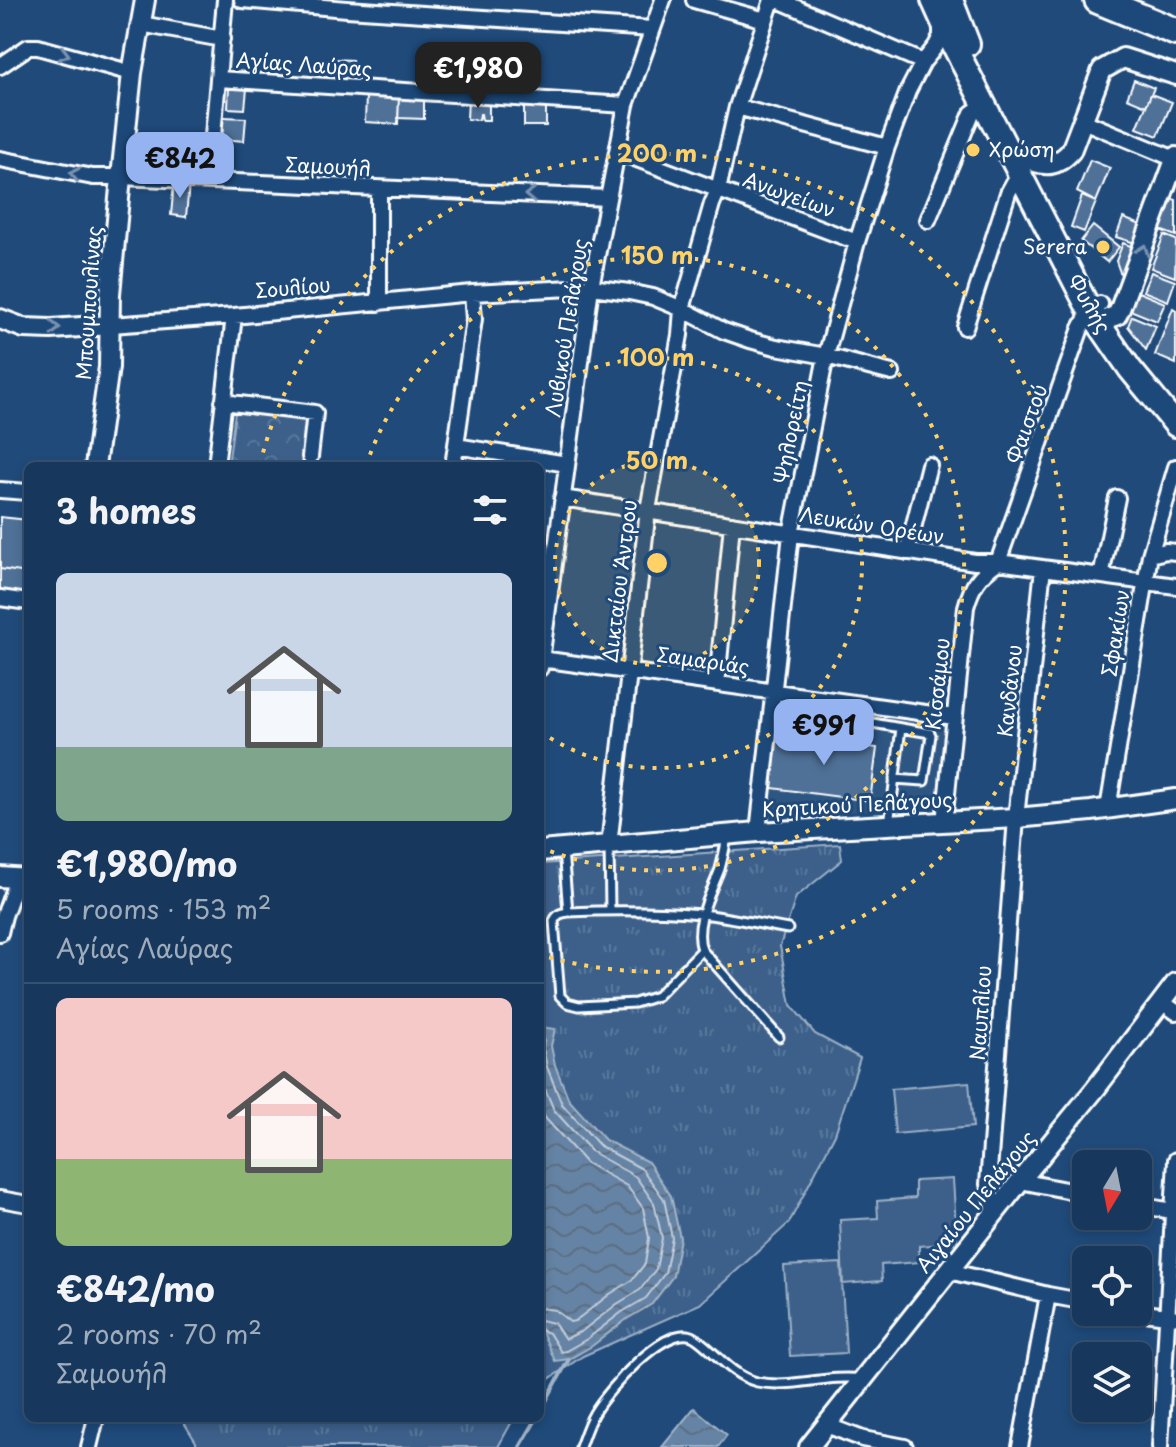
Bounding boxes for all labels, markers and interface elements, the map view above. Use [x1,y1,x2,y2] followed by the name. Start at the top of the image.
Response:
[413,42,543,110] pin: €1,980
[235,44,373,84] street label: Αγίας Λαύρας
[57,45,70,61] one-way arrow
[433,48,523,87] text: €1,980
[133,132,227,200] pin: €842
[617,134,697,170] text: 200 m
[989,134,1055,164] place label: Χρώση
[144,138,216,177] text: €842
[964,141,982,159] marker: Χρώση
[284,149,372,183] street label: Σαμουήλ
[739,164,840,225] street label: Ανωγείων
[69,166,82,183] one-way arrow
[523,186,536,203] one-way arrow
[68,225,108,381] street label: Μπουμπουλίνας
[1023,231,1088,261] place label: Serera
[621,236,693,272] text: 150 m
[537,237,595,419] street label: Λυβικού Πελάγους
[1094,238,1112,256] marker: Serera
[1133,244,1150,258] one-way arrow
[1061,268,1119,339] street label: Φυλής
[254,269,332,305] street label: Σουλίου
[49,320,62,337] one-way arrow
[620,338,694,374] text: 100 m
[765,377,815,486] street label: Ψηλορείτη
[998,380,1054,468] street label: Φαιστού
[626,441,688,477] text: 50 m
[56,484,196,536] text: 3 homes
[468,488,512,532] icon: filters
[594,498,644,664] street label: Δικταίου Άντρου
[798,499,947,551] street label: Λευκών Ορέων
[643,549,671,577] centre of rings
[1093,587,1137,678] street label: Σφακίων
[212,625,356,769] icon: home
[917,636,957,732] street label: Κισσάμου
[655,639,751,681] street label: Σαμαριάς
[989,643,1029,739] street label: Κανδάνου
[777,699,871,767] pin: €991
[792,705,856,744] text: €991
[761,784,953,824] street label: Κρητικού Πελάγους
[56,837,237,889] text: €1,980/mo
[56,889,271,928] text: 5 rooms · 153 m²
[56,928,233,967] text: Αγίας Λαύρας
[962,964,998,1062] street label: Ναυπλίου
[212,1050,356,1194] icon: home
[908,1124,1042,1279] street label: Αιγαίου Πελάγους
[1072,1150,1152,1230] north arrow
[1072,1150,1152,1422] map controls
[1072,1246,1152,1326] button: locate
[56,1262,215,1314] text: €842/mo
[56,1314,262,1353] text: 2 rooms · 70 m²
[1072,1342,1152,1422] button: layers
[56,1353,167,1392] text: Σαμουήλ

